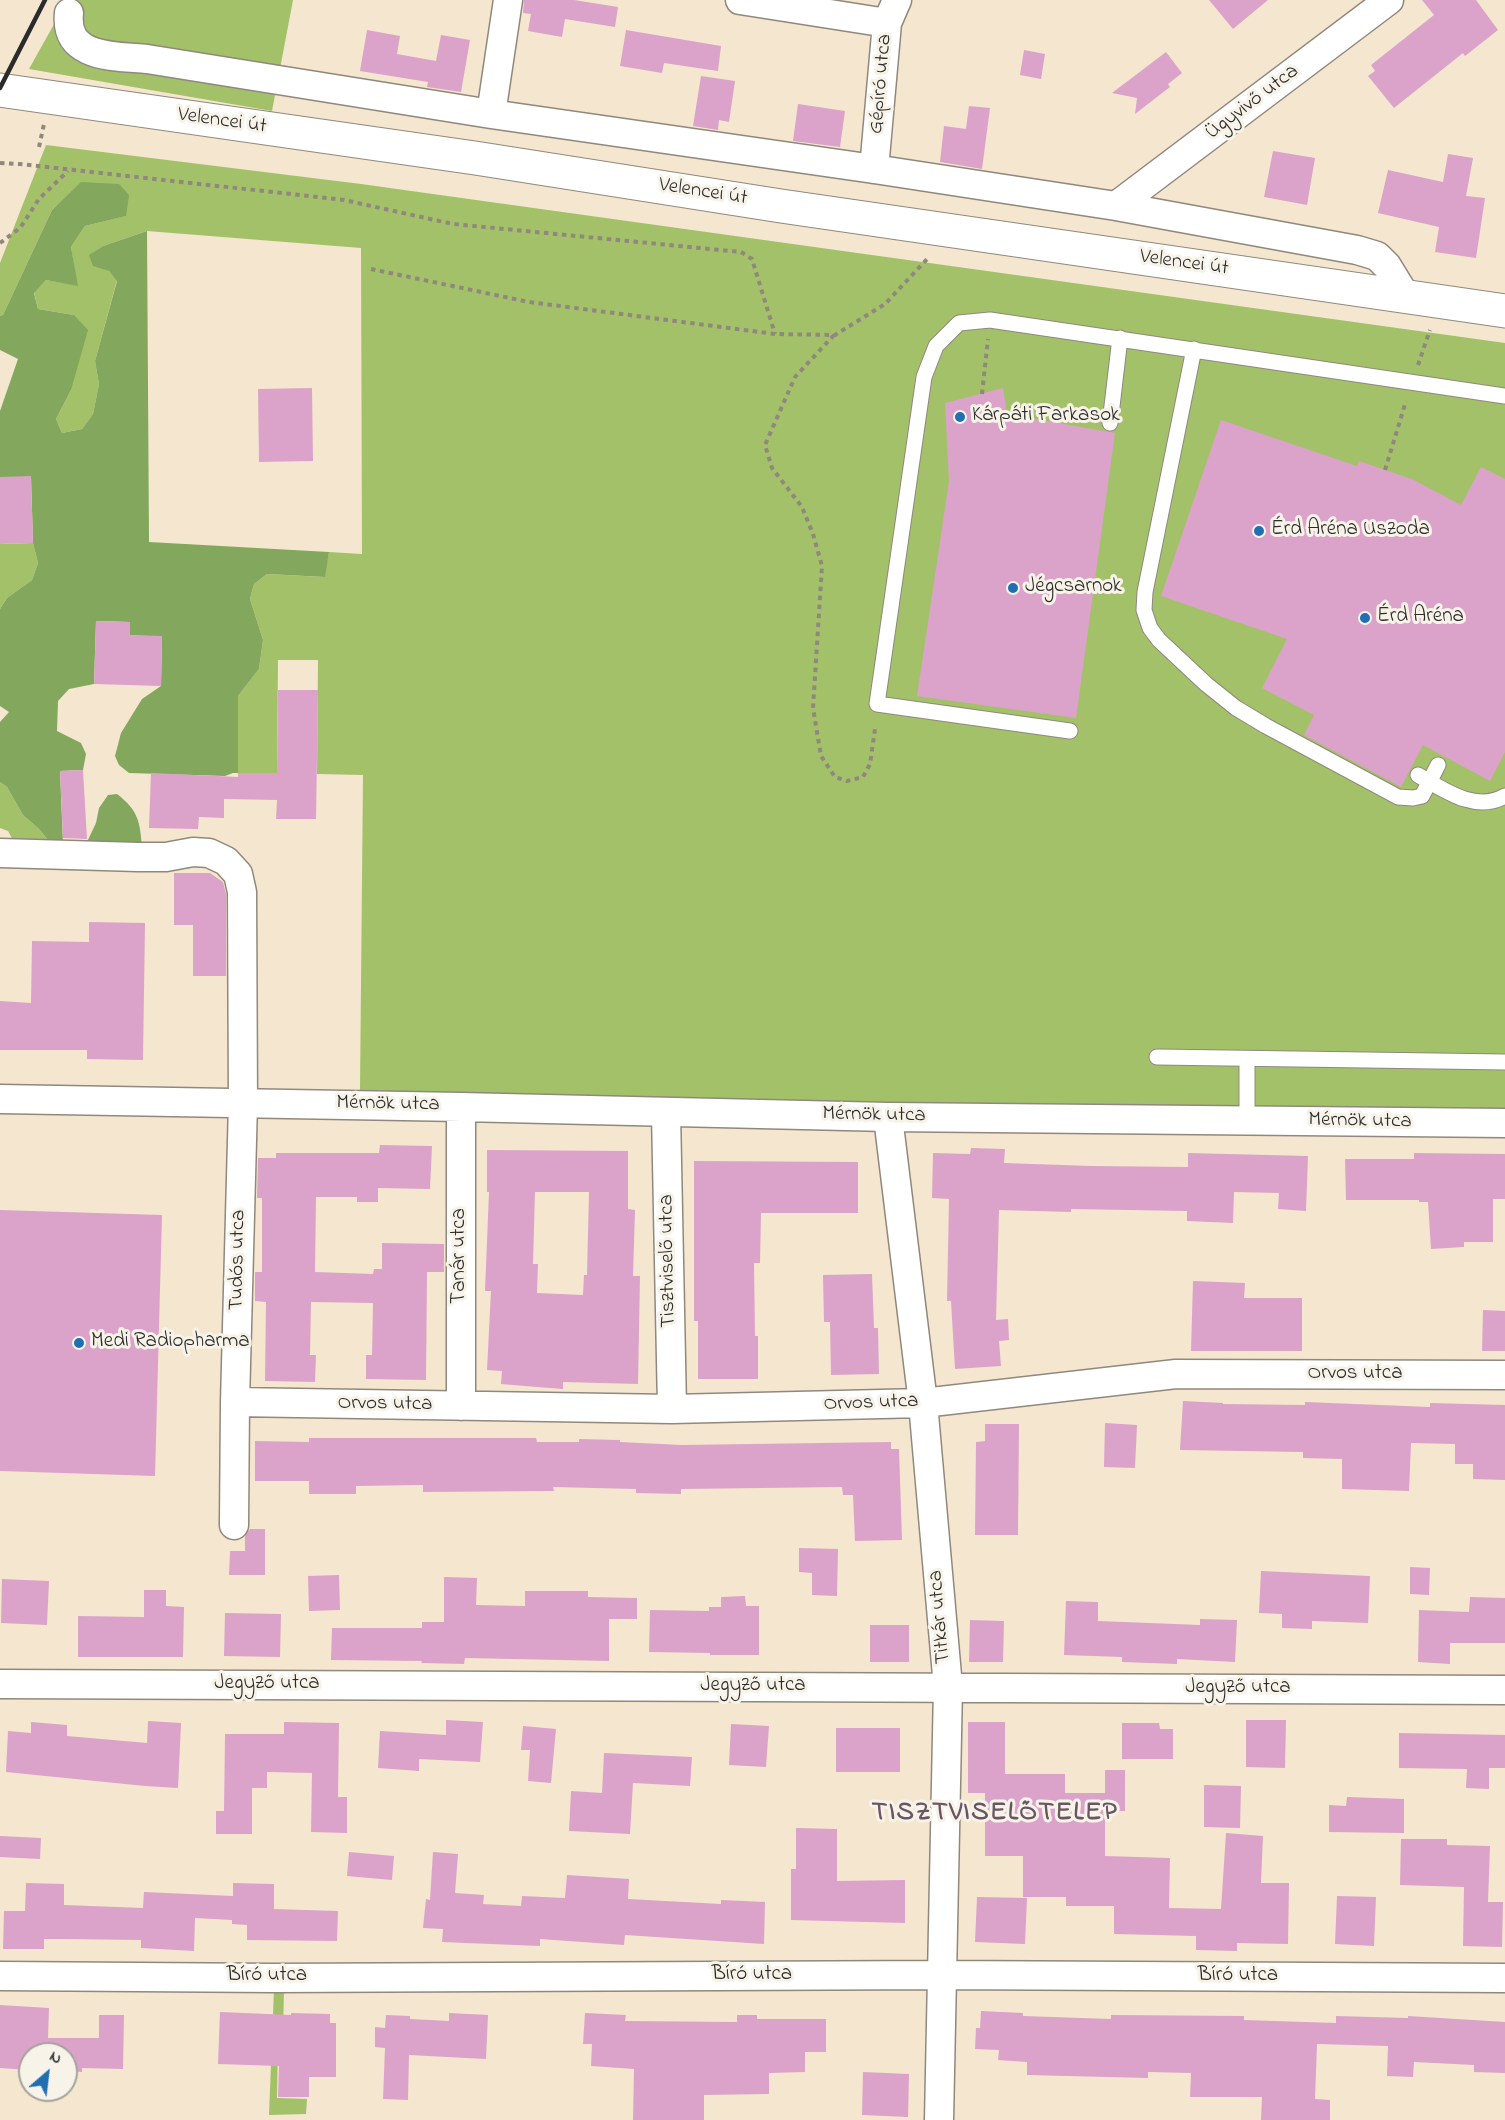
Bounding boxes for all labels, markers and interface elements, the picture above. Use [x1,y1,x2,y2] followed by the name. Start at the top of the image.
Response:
[865,33,899,135] street label: Gépíró utca
[1201,60,1305,146] street label: Ügyvivő utca
[176,103,268,141] street label: Velencei út
[657,174,749,212] street label: Velencei út
[1138,245,1230,283] street label: Velencei út
[972,404,1120,430] place label: Kárpáti Farkasok
[953,410,967,424] marker: Kárpáti Farkasok
[1271,518,1430,544] place label: Érd Aréna Uszoda
[1252,524,1266,538] marker: Érd Aréna Uszoda
[1025,575,1122,601] place label: Jégcsarnok
[1006,581,1020,595] marker: Jégcsarnok
[1377,605,1464,631] place label: Érd Aréna
[1358,611,1372,625] marker: Érd Aréna
[336,1091,440,1119] street label: Mérnök utca
[822,1102,926,1130] street label: Mérnök utca
[1308,1108,1412,1136] street label: Mérnök utca
[655,1194,683,1328] street label: Tisztviselő utca
[448,1208,474,1304] street label: Tanár utca
[226,1209,252,1311] street label: Tudós utca
[91,1330,250,1356] place label: Medi Radiopharma
[72,1336,86,1350] marker: Medi Radiopharma
[1308,1362,1402,1388] street label: Orvos utca
[823,1390,919,1418] street label: Orvos utca
[337,1392,433,1418] street label: Orvos utca
[924,1569,958,1665] street label: Titkár utca
[214,1672,320,1698] street label: Jegyző utca
[700,1674,806,1700] street label: Jegyző utca
[1185,1676,1291,1702] street label: Jegyző utca
[872,1799,1118,1831] district label: TISZTVISELŐTELEP
[712,1963,792,1989] street label: Bíró utca
[227,1964,307,1990] street label: Bíró utca
[1198,1964,1278,1990] street label: Bíró utca
[18,2042,78,2102] north arrow
[45,2045,66,2071] text: N

